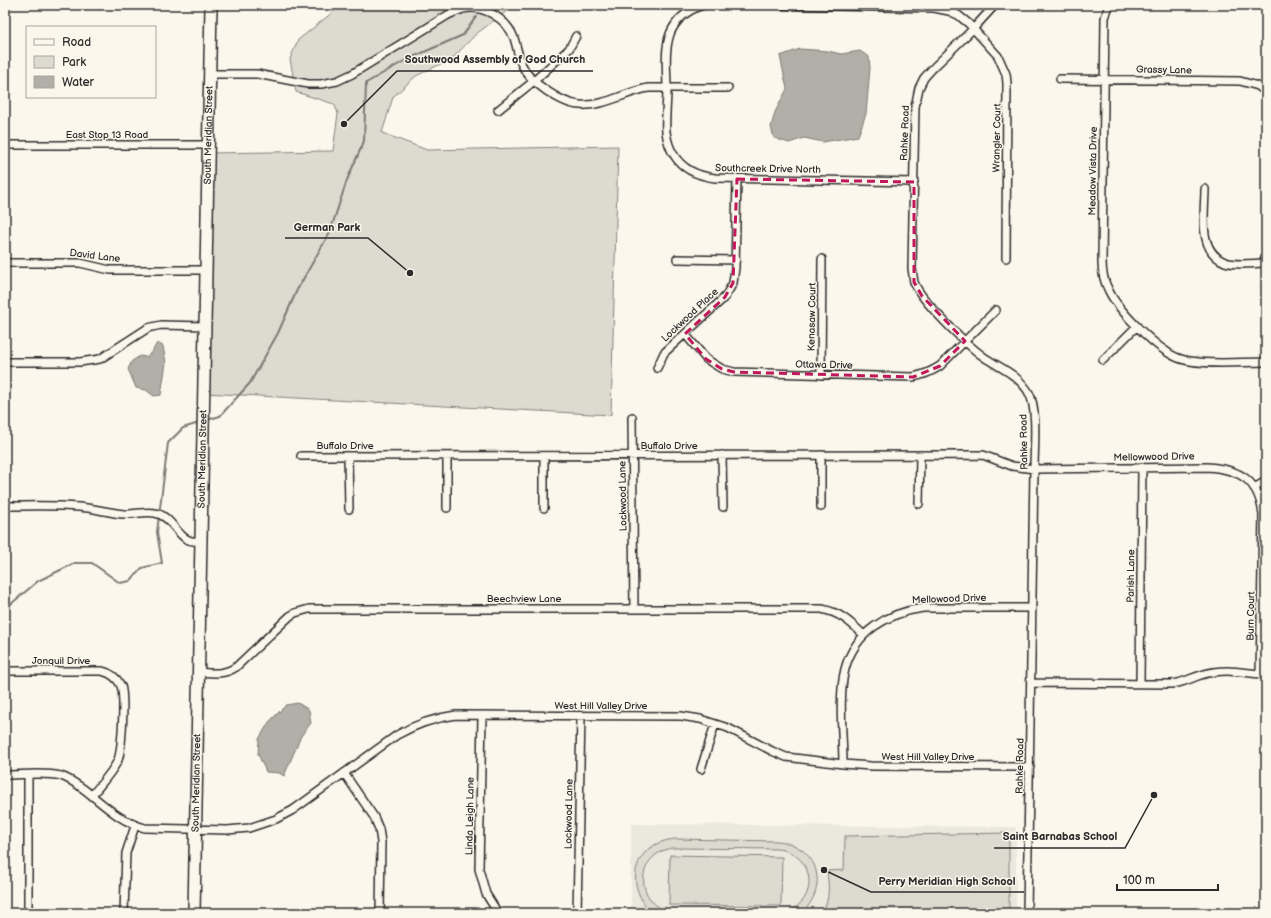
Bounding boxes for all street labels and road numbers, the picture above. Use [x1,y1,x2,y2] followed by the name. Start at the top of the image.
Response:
[1136,64,1192,76] street label: Grassy Lane
[202,86,215,184] street label: South Meridian Street
[990,103,1004,173] street label: Wrangler Court
[898,105,912,161] street label: Rahke Road
[1086,126,1100,215] street label: Meadow Vista Drive
[66,129,149,141] street label: East Stop 13 Road
[715,162,821,176] street label: Southcreek Drive North
[69,247,121,265] street label: David Lane
[805,283,819,351] street label: Kenasaw Court
[659,286,721,344] street label: Lockwood Place
[795,358,853,372] street label: Ottawa Drive
[196,410,209,508] street label: South Meridian Street
[1018,414,1030,470] street label: Rahke Road
[316,440,374,452] street label: Buffalo Drive
[640,440,698,452] street label: Buffalo Drive
[1113,450,1195,464] street label: Mellowwood Drive
[616,461,630,531] street label: Lockwood Lane
[1125,549,1137,603] street label: Parish Lane
[1245,591,1257,641] street label: Burn Court
[912,592,987,606] street label: Mellowood Drive
[487,593,561,605] street label: Beechview Lane
[32,655,90,667] street label: Jonquil Drive
[554,700,648,712] street label: West Hill Valley Drive
[190,734,203,832] street label: South Meridian Street
[1014,738,1026,794] street label: Rahke Road
[881,751,975,763] street label: West Hill Valley Drive
[463,777,477,855] street label: Linda Leigh Lane
[562,779,576,849] street label: Lockwood Lane

